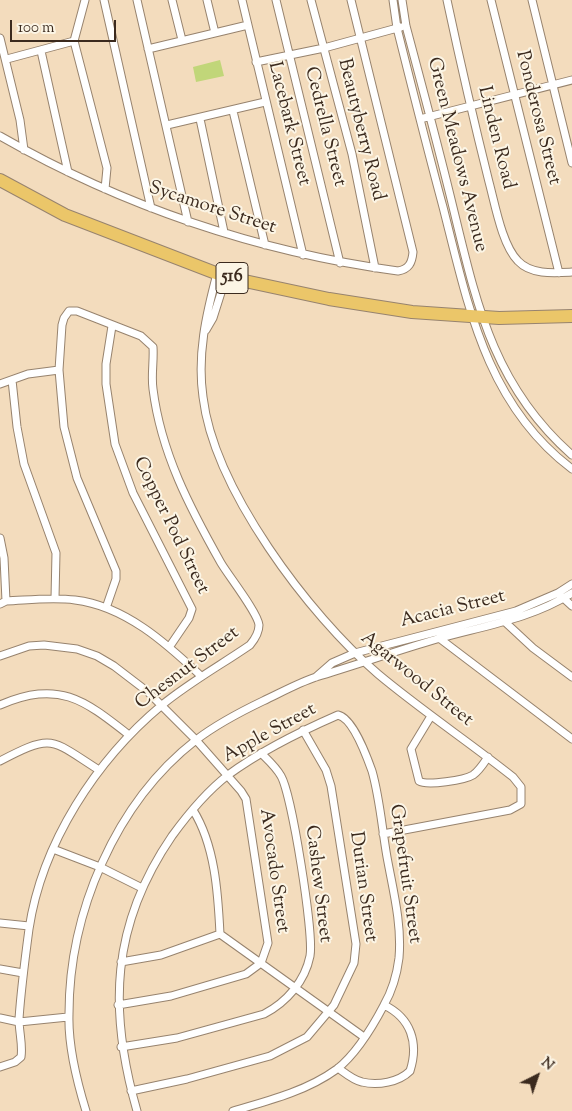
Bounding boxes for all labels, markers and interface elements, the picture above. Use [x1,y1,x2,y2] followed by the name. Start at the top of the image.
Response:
[12,10,119,42] scale bar
[18,18,54,39] text: 100 m
[509,48,565,188] street label: Ponderosa Street
[421,55,491,255] street label: Green Meadows Avenue
[331,57,389,203] street label: Beautyberry Road
[262,60,314,188] street label: Lacebark Street
[298,65,350,189] street label: Cedrella Street
[471,84,519,192] street label: Linden Road
[145,178,279,240] street label: Sycamore Street
[216,262,248,294] road number: 516
[127,454,213,598] street label: Copper Pod Street
[398,586,508,634] street label: Acacia Street
[132,623,244,715] street label: Chesnut Street
[355,628,477,732] street label: Agarwood Street
[219,699,321,769] street label: Apple Street
[383,803,425,945] street label: Grapefruit Street
[253,807,293,935] street label: Avocado Street
[298,824,336,944] street label: Cashew Street
[343,830,381,944] street label: Durian Street
[512,1051,562,1101] north arrow
[536,1053,558,1076] text: N

